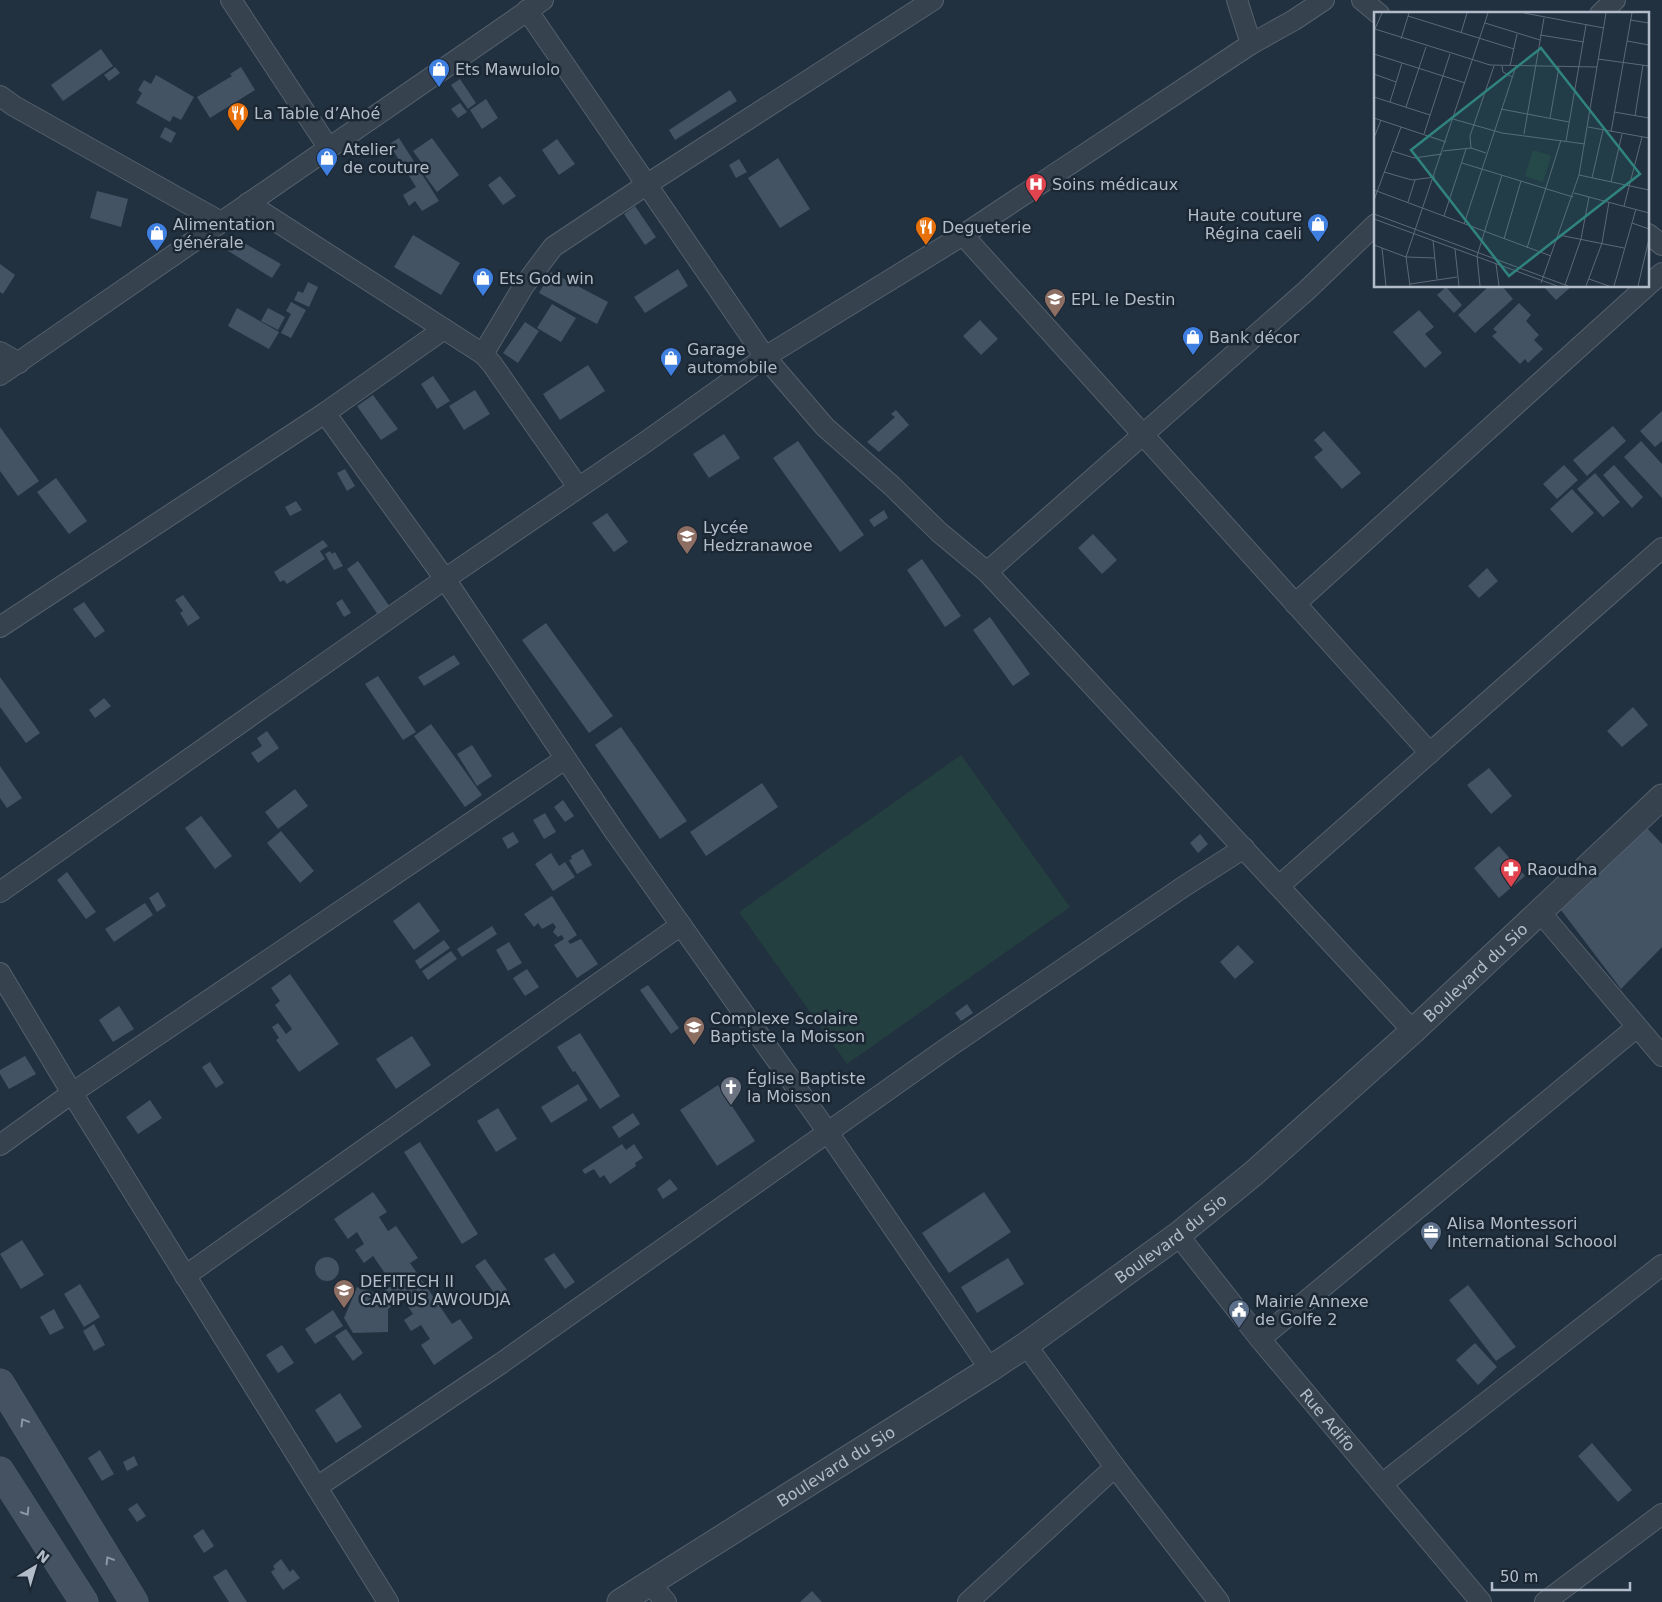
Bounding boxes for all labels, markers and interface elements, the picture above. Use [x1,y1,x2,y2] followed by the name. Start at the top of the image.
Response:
[1374,12,1650,288] inset map
[427,57,451,88] shop icon: Ets Mawulolo
[455,60,560,79] place label: Ets Mawulolo
[226,101,250,132] restaurant icon: La Table d’Ahoé
[254,104,380,123] place label: La Table d’Ahoé
[343,140,429,177] place label: Atelier de couture
[315,146,339,177] shop icon: Atelier de couture
[1024,172,1048,203] hospital icon: Soins médicaux
[1052,175,1178,194] place label: Soins médicaux
[1188,206,1302,243] place label: Haute couture Régina caeli
[1306,212,1330,243] shop icon: Haute couture Régina caeli
[173,215,275,252] place label: Alimentation générale
[914,215,938,246] restaurant icon: Degueterie
[942,218,1031,237] place label: Degueterie
[145,221,169,252] shop icon: Alimentation générale
[471,266,495,297] shop icon: Ets God win
[499,269,594,288] place label: Ets God win
[1043,287,1067,318] school or university icon: EPL le Destin
[1071,290,1176,309] place label: EPL le Destin
[1181,325,1205,356] shop icon: Bank décor
[1209,328,1300,347] place label: Bank décor
[687,340,777,377] place label: Garage automobile
[659,346,683,377] shop icon: Garage automobile
[703,518,812,555] place label: Lycée Hedzranawoe
[675,524,699,555] school or university icon: Lycée Hedzranawoe
[1499,857,1523,888] pharmacy icon: Raoudha
[1527,860,1598,879] place label: Raoudha
[1420,919,1532,1026] street label: Boulevard du Sio
[710,1009,865,1046] place label: Complexe Scolaire Baptiste la Moisson
[682,1015,706,1046] school or university icon: Complexe Scolaire Baptiste la Moisson
[747,1069,866,1106] place label: Église Baptiste la Moisson
[719,1075,743,1106] church icon: Église Baptiste la Moisson
[1111,1190,1231,1288] street label: Boulevard du Sio
[1447,1214,1617,1251] place label: Alisa Montessori International Schoool
[1419,1220,1443,1251] office icon: Alisa Montessori International Schoool
[360,1272,510,1309] place label: DEFITECH II CAMPUS AWOUDJA
[332,1278,356,1309] school or university icon: DEFITECH II CAMPUS AWOUDJA
[1255,1292,1369,1329] place label: Mairie Annexe de Golfe 2
[1227,1298,1251,1329] public building icon: Mairie Annexe de Golfe 2
[1296,1385,1359,1455] street label: Rue Adifo
[21,1418,30,1427] one-way arrow
[774,1422,899,1511] street label: Boulevard du Sio
[20,1506,29,1515] one-way arrow
[10,1542,60,1592] north arrow
[33,1547,53,1567] text: N
[105,1557,115,1566] one-way arrow
[1492,1560,1630,1592] scale bar
[1500,1568,1538,1586] text: 50 m

